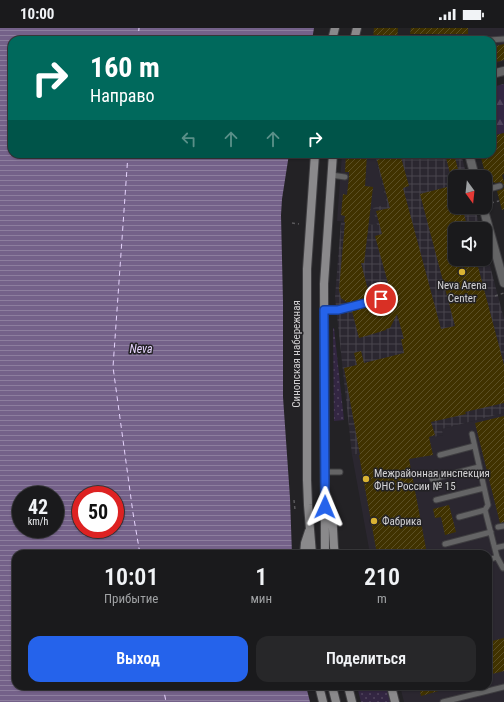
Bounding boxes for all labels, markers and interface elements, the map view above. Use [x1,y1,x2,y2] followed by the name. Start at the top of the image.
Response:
[20,5,54,23] text: 10:00
[90,51,160,84] text: 160 m
[24,52,76,104] icon: right
[90,85,155,106] text: Направо
[178,128,200,150] icon: left
[220,128,242,150] icon: ahead
[262,128,284,150] icon: ahead
[304,128,326,150] icon: right
[448,170,492,214] north arrow
[448,170,492,266] map controls
[448,222,492,266] button: sound
[457,267,467,277] marker: Neva Arena Center
[437,279,487,305] place label: Neva Arena Center
[364,282,398,316] pin
[370,288,392,310] icon: arrive
[290,300,303,408] street label: Синопская набережная
[129,342,153,356] water label: Neva
[374,467,490,493] place label: Межрайонная инспекция ФНС России № 15
[361,474,371,484] marker: Межрайонная инспекция ФНС России № 15
[72,486,124,538] speed limit sign: 50
[304,486,346,528] position arrow
[28,495,48,519] text: 42
[382,515,422,528] place label: Фабрика
[28,516,48,527] text: km/h
[369,516,379,526] marker: Фабрика
[104,563,159,591] text: 10:01
[255,563,267,591] text: 1
[364,563,400,591] text: 210
[104,591,158,606] text: Прибытие
[250,591,272,606] text: мин
[377,591,387,606] text: m
[28,636,248,682] button: Выход
[256,636,476,682] button: Поделиться

